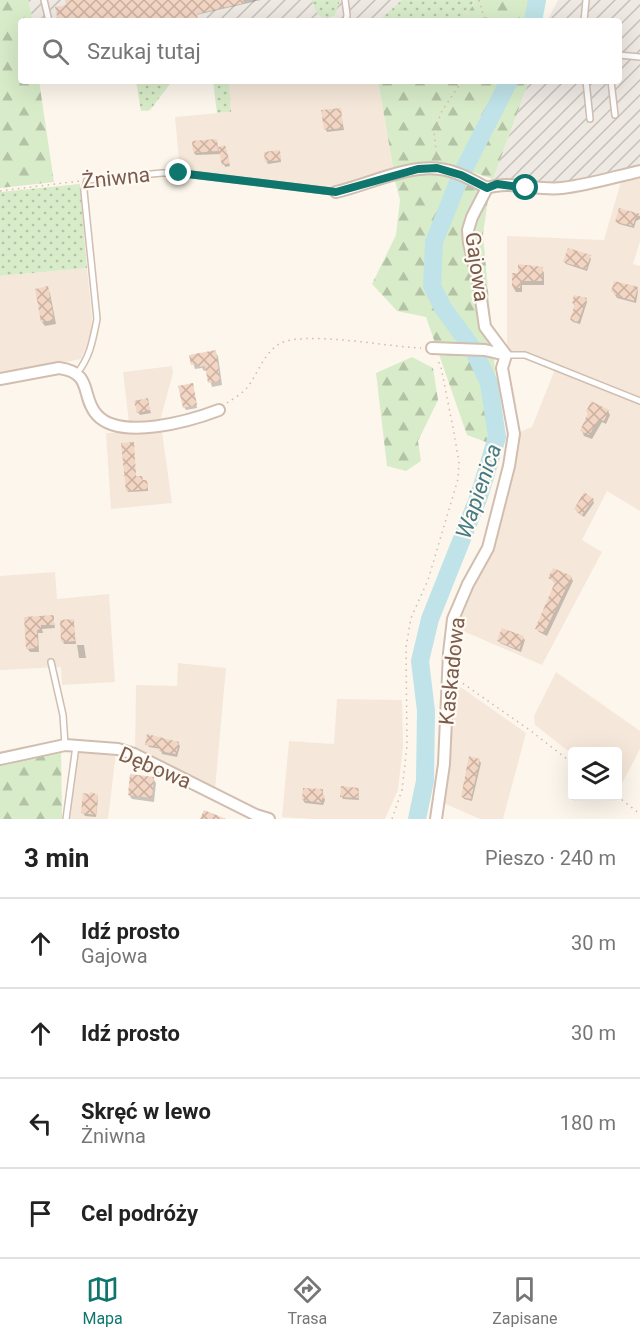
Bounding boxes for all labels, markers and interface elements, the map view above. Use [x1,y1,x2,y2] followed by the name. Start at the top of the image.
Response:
[18,18,622,84] search box
[39,35,72,68] icon: search
[87,39,201,64] text: Szukaj tutaj
[165,159,191,185] route end
[81,163,151,193] street label: Żniwna
[512,174,538,200] route start
[460,231,494,303] street label: Gajowa
[451,441,506,542] water label: Wapienica
[434,616,470,726] street label: Kaskadowa
[115,742,195,794] street label: Dębowa
[568,747,622,801] map controls
[568,747,622,801] button: layers
[24,843,89,873] text: 3 min
[485,846,616,870] text: Pieszo · 240 m
[81,919,180,944] text: Idź prosto
[24,927,57,960] icon: ahead
[571,931,616,955] text: 30 m
[81,944,148,968] text: Gajowa
[24,1017,57,1050] icon: ahead
[81,1021,180,1046] text: Idź prosto
[571,1021,616,1045] text: 30 m
[81,1099,211,1124] text: Skręć w lewo
[24,1107,57,1140] icon: left
[560,1111,616,1135] text: 180 m
[81,1124,146,1148] text: Żniwna
[24,1197,57,1230] icon: arrive
[81,1201,198,1226] text: Cel podróży
[82,1273,123,1328] tab: Mapa
[288,1273,327,1328] tab: Trasa
[492,1273,558,1328] tab: Zapisane

